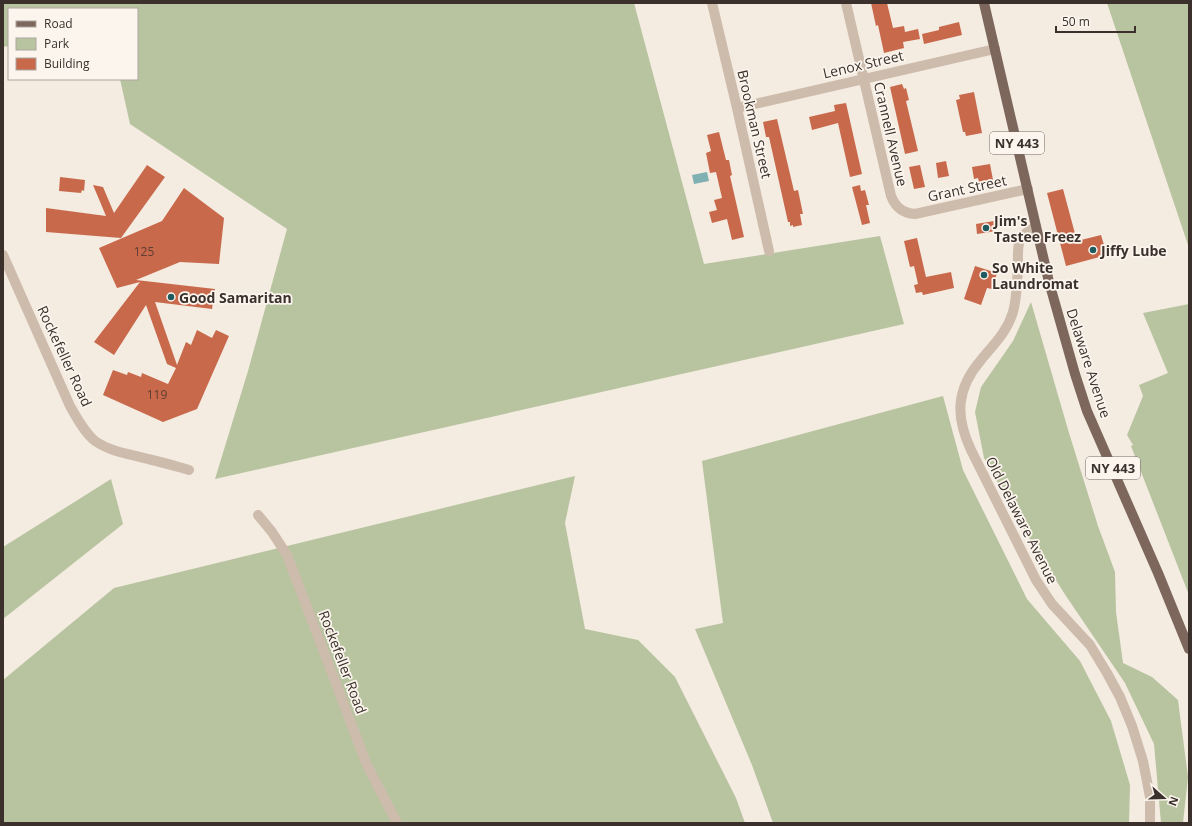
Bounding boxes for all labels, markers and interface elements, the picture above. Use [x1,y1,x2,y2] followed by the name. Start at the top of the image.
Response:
[8,8,138,80] legend
[1056,8,1135,34] scale bar
[1062,13,1090,30] text: 50 m
[44,15,73,32] text: Road
[44,35,70,52] text: Park
[821,45,905,83] street label: Lenox Street
[44,55,90,72] text: Building
[733,68,777,180] street label: Brookman Street
[870,80,912,188] street label: Crannell Avenue
[990,132,1044,154] road number: NY 443
[926,170,1008,206] street label: Grant Street
[992,211,1081,246] place label: Jim's Tastee Freez
[981,223,991,233] marker: Jim's Tastee Freez
[1099,241,1167,260] place label: Jiffy Lube
[134,243,154,260] house number: 125
[1088,245,1098,255] marker: Jiffy Lube
[992,258,1079,293] place label: So White Laundromat
[979,270,989,280] marker: So White Laundromat
[179,288,292,307] place label: Good Samaritan
[166,292,176,302] marker: Good Samaritan
[33,302,97,410] street label: Rockefeller Road
[1062,306,1116,420] street label: Delaware Avenue
[147,386,167,403] house number: 119
[982,453,1062,587] street label: Old Delaware Avenue
[1086,457,1140,479] road number: NY 443
[315,608,371,716] street label: Rockefeller Road
[1144,778,1184,818] north arrow
[1165,795,1182,808] text: N

